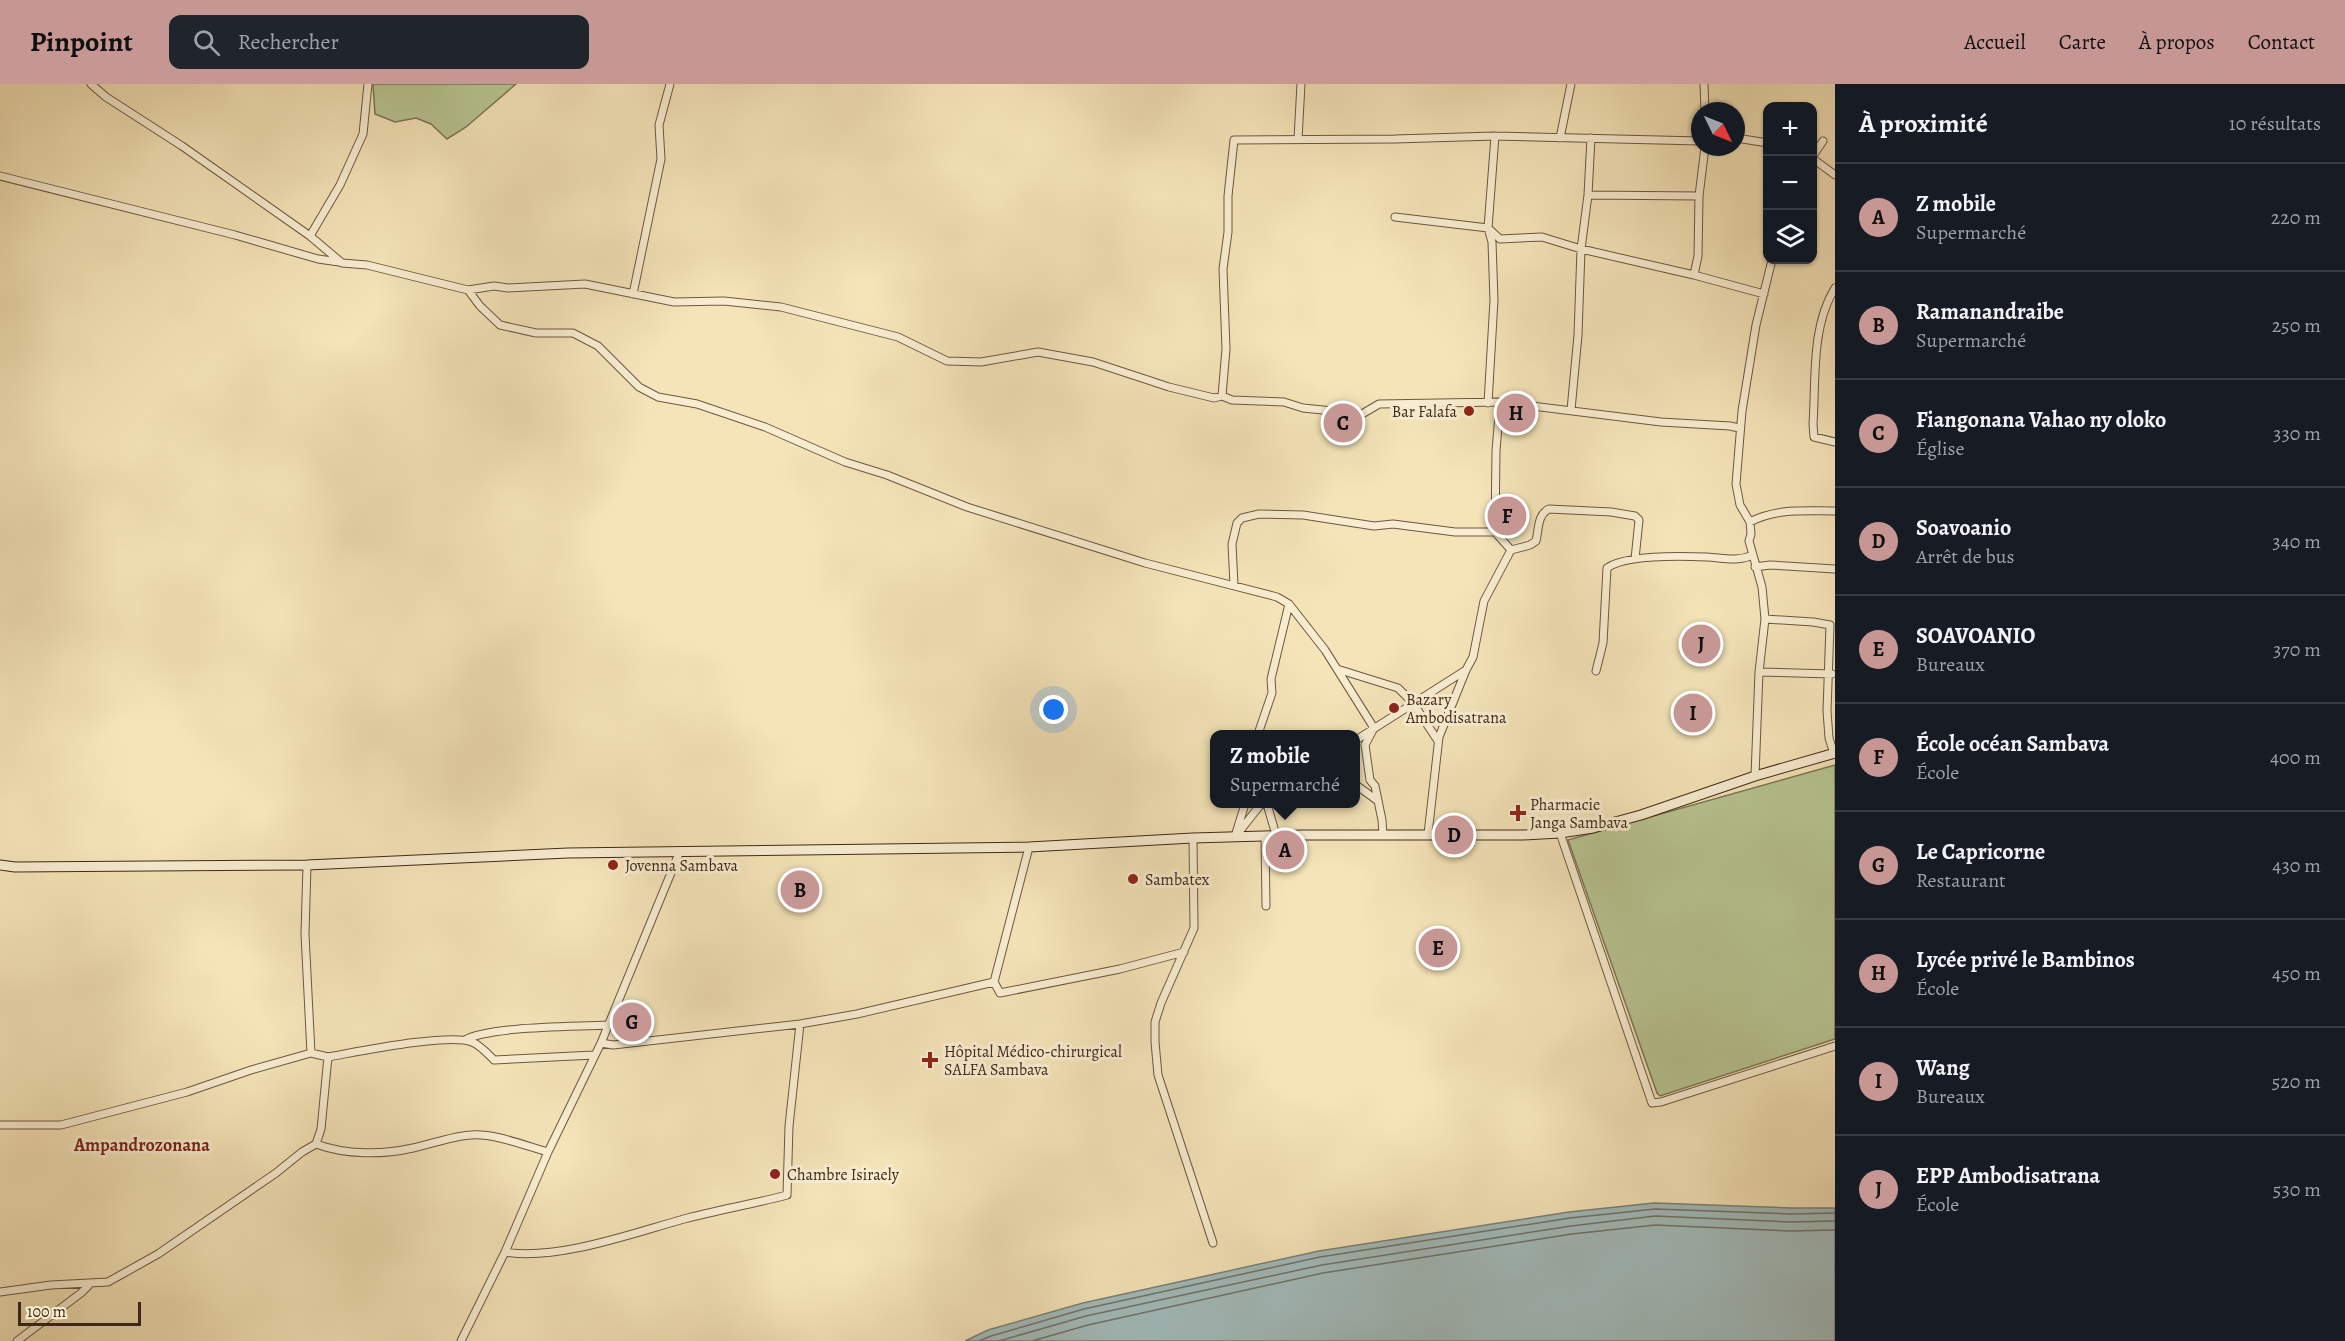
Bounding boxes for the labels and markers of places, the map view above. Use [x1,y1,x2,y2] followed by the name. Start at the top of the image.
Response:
[1496,390,1536,436] pin: H
[1324,400,1362,446] pin: C
[1392,401,1458,423] place label: Bar Falafa
[1462,404,1476,418] marker: Bar Falafa
[1488,494,1526,538] pin: F
[1682,622,1720,666] pin: J
[1405,689,1507,729] place label: Bazary Ambodisatrana
[1674,690,1712,736] pin: I
[1387,701,1401,715] marker: Bazary Ambodisatrana
[1530,794,1628,834] place label: Pharmacie Janga Sambava
[1511,806,1525,820] marker: Pharmacie Janga Sambava
[1434,812,1474,858] pin: D
[1266,828,1304,873] pin: A
[625,855,739,877] place label: Jovenna Sambava
[606,858,620,872] marker: Jovenna Sambava
[780,868,820,912] pin: B
[1145,869,1210,891] place label: Sambatex
[1126,872,1140,886] marker: Sambatex
[1418,926,1458,970] pin: E
[612,1000,652,1044] pin: G
[944,1041,1122,1081] place label: Hôpital Médico-chirurgical SALFA Sambava
[921,1051,939,1069] marker: Hôpital Médico-chirurgical SALFA Sambava
[787,1164,900,1186] place label: Chambre Isiraely
[768,1167,782,1181] marker: Chambre Isiraely

